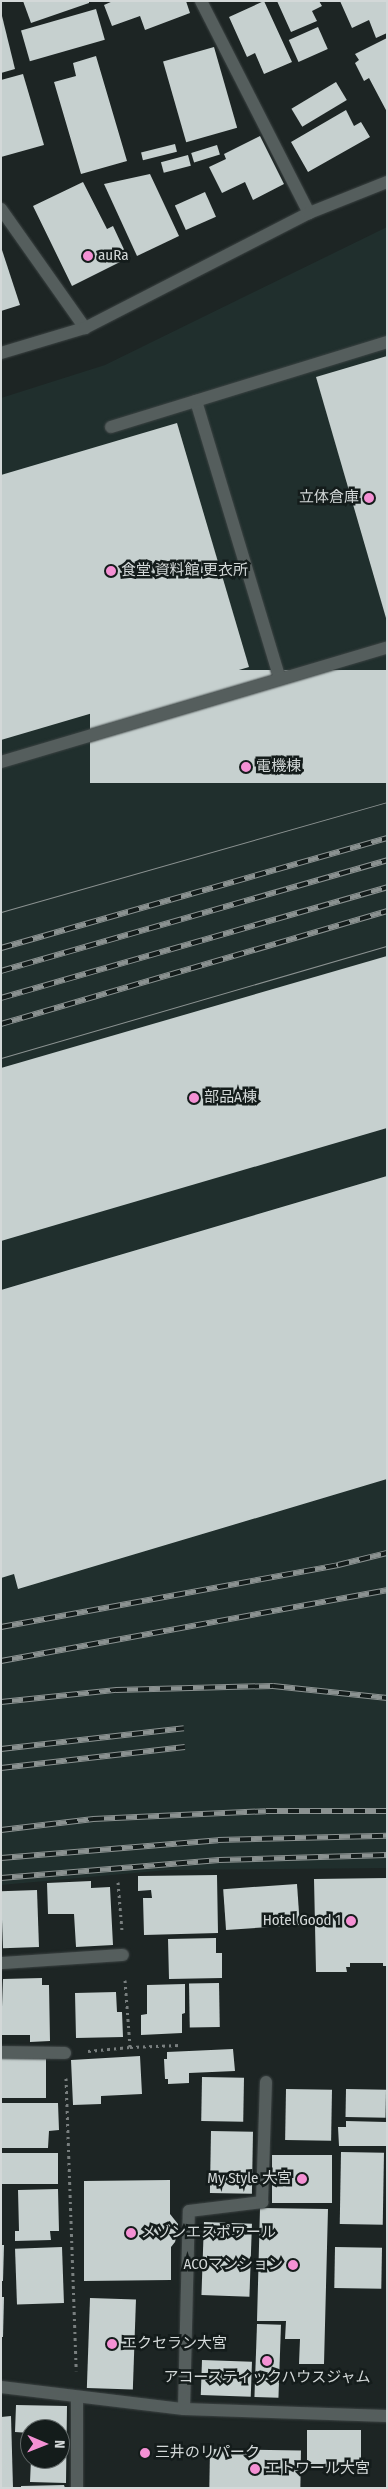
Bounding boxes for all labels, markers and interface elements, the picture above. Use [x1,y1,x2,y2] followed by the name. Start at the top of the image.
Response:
[98,247,129,265] place label: auRa
[82,250,94,262] marker: auRa
[299,489,359,507] place label: 立体倉庫
[363,492,375,504] marker: 立体倉庫
[121,562,248,580] place label: 食堂 資料館 更衣所
[105,565,117,577] marker: 食堂 資料館 更衣所
[256,758,301,776] place label: 電機棟
[240,761,252,773] marker: 電機棟
[204,1089,257,1107] place label: 部品A棟
[188,1092,200,1104] marker: 部品A棟
[263,1912,341,1930] place label: Hotel Good 1
[345,1915,357,1927] marker: Hotel Good 1
[207,2170,292,2188] place label: My Style 大宮
[296,2173,308,2185] marker: My Style 大宮
[141,2224,276,2242] place label: メゾンエスポワール
[125,2227,137,2239] marker: メゾンエスポワール
[184,2256,283,2274] place label: ACOマンション
[287,2259,299,2271] marker: ACOマンション
[122,2335,227,2353] place label: エクセラン大宮
[106,2338,118,2350] marker: エクセラン大宮
[261,2355,273,2367] marker: アコースティックハウスジャム
[162,2369,372,2387] place label: アコースティックハウスジャム
[20,2419,70,2469] north arrow
[51,2440,68,2449] text: N
[155,2444,260,2462] place label: 三井のリパーク
[139,2447,151,2459] marker: 三井のリパーク
[265,2460,370,2478] place label: エトワール大宮
[249,2463,261,2475] marker: エトワール大宮

